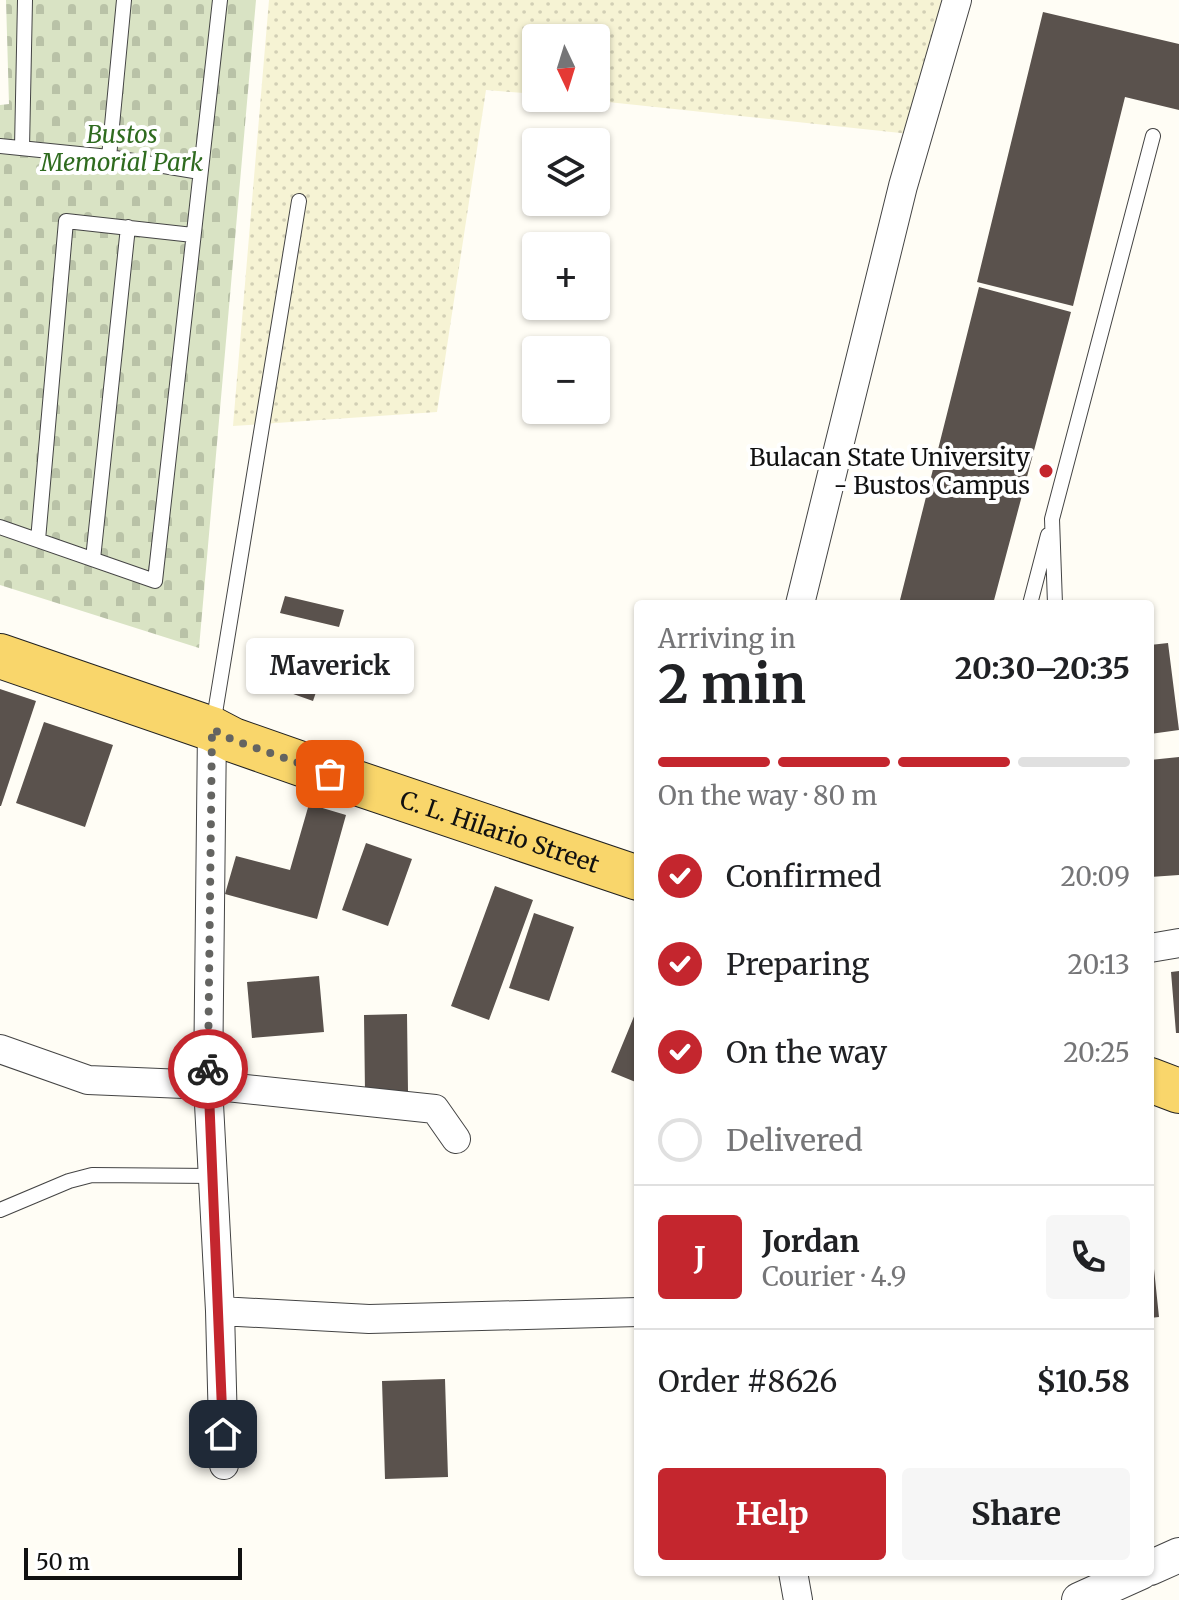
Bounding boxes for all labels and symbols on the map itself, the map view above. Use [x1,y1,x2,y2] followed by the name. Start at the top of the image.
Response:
[522,24,610,112] north arrow
[40,119,203,178] park label: Bustos Memorial Park
[749,442,1030,501] place label: Bulacan State University - Bustos Campus
[1037,462,1055,480] marker: Bulacan State University - Bustos Campus
[246,638,414,694] callout: Maverick
[296,740,364,808] pin
[396,783,604,880] street label: C. L. Hilario Street
[168,1029,248,1109] courier
[189,1400,257,1468] pin
[24,1544,242,1580] scale bar

